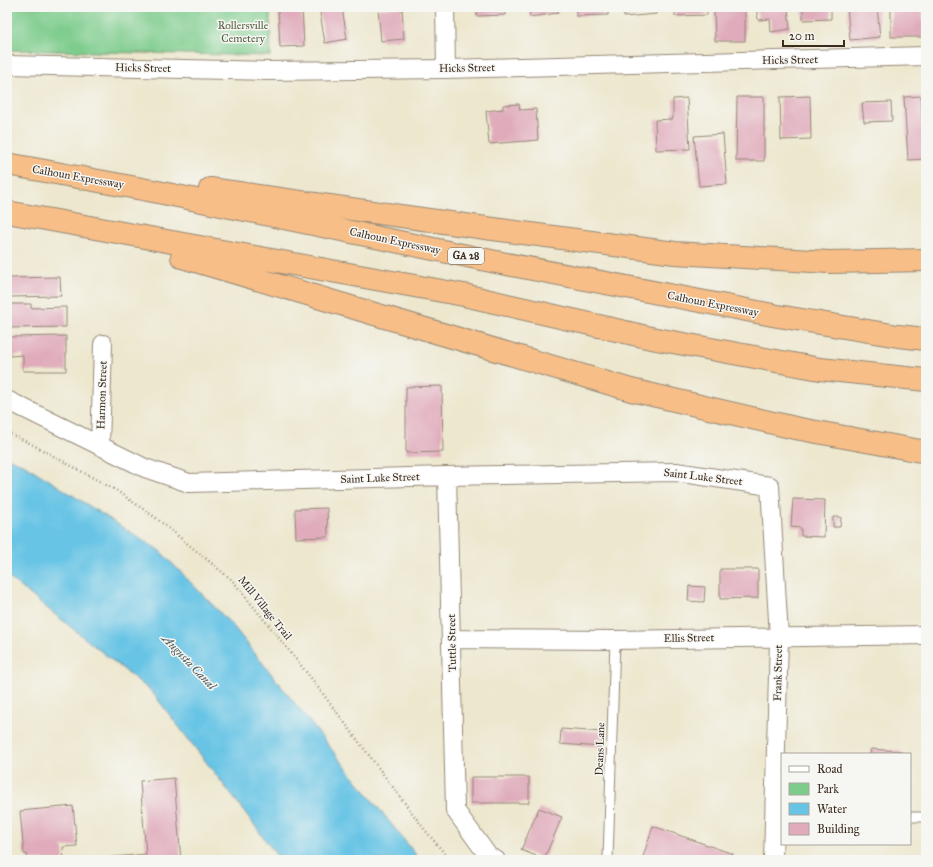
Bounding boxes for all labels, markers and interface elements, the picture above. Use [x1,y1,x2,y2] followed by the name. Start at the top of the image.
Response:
[218,19,269,45] park label: Rollersville Cemetery
[783,22,844,48] scale bar
[789,29,815,43] text: 20 m
[762,53,818,67] street label: Hicks Street
[115,61,171,75] street label: Hicks Street
[439,61,495,75] street label: Hicks Street
[31,163,126,192] street label: Calhoun Expressway
[348,225,443,257] street label: Calhoun Expressway
[448,248,484,264] road number: GA 28
[666,289,761,319] street label: Calhoun Expressway
[94,360,110,430] street label: Harmon Street
[663,466,743,488] street label: Saint Luke Street
[340,470,420,486] street label: Saint Luke Street
[235,574,295,642] street label: Mill Village Trail
[445,614,459,672] street label: Tuttle Street
[158,630,220,694] water label: Augusta Canal
[664,631,714,645] street label: Ellis Street
[771,645,785,701] street label: Frank Street
[593,722,607,776] street label: Deans Lane
[781,753,911,845] legend
[817,762,843,776] text: Road
[817,782,839,796] text: Park
[817,802,847,816] text: Water
[817,822,860,837] text: Building

